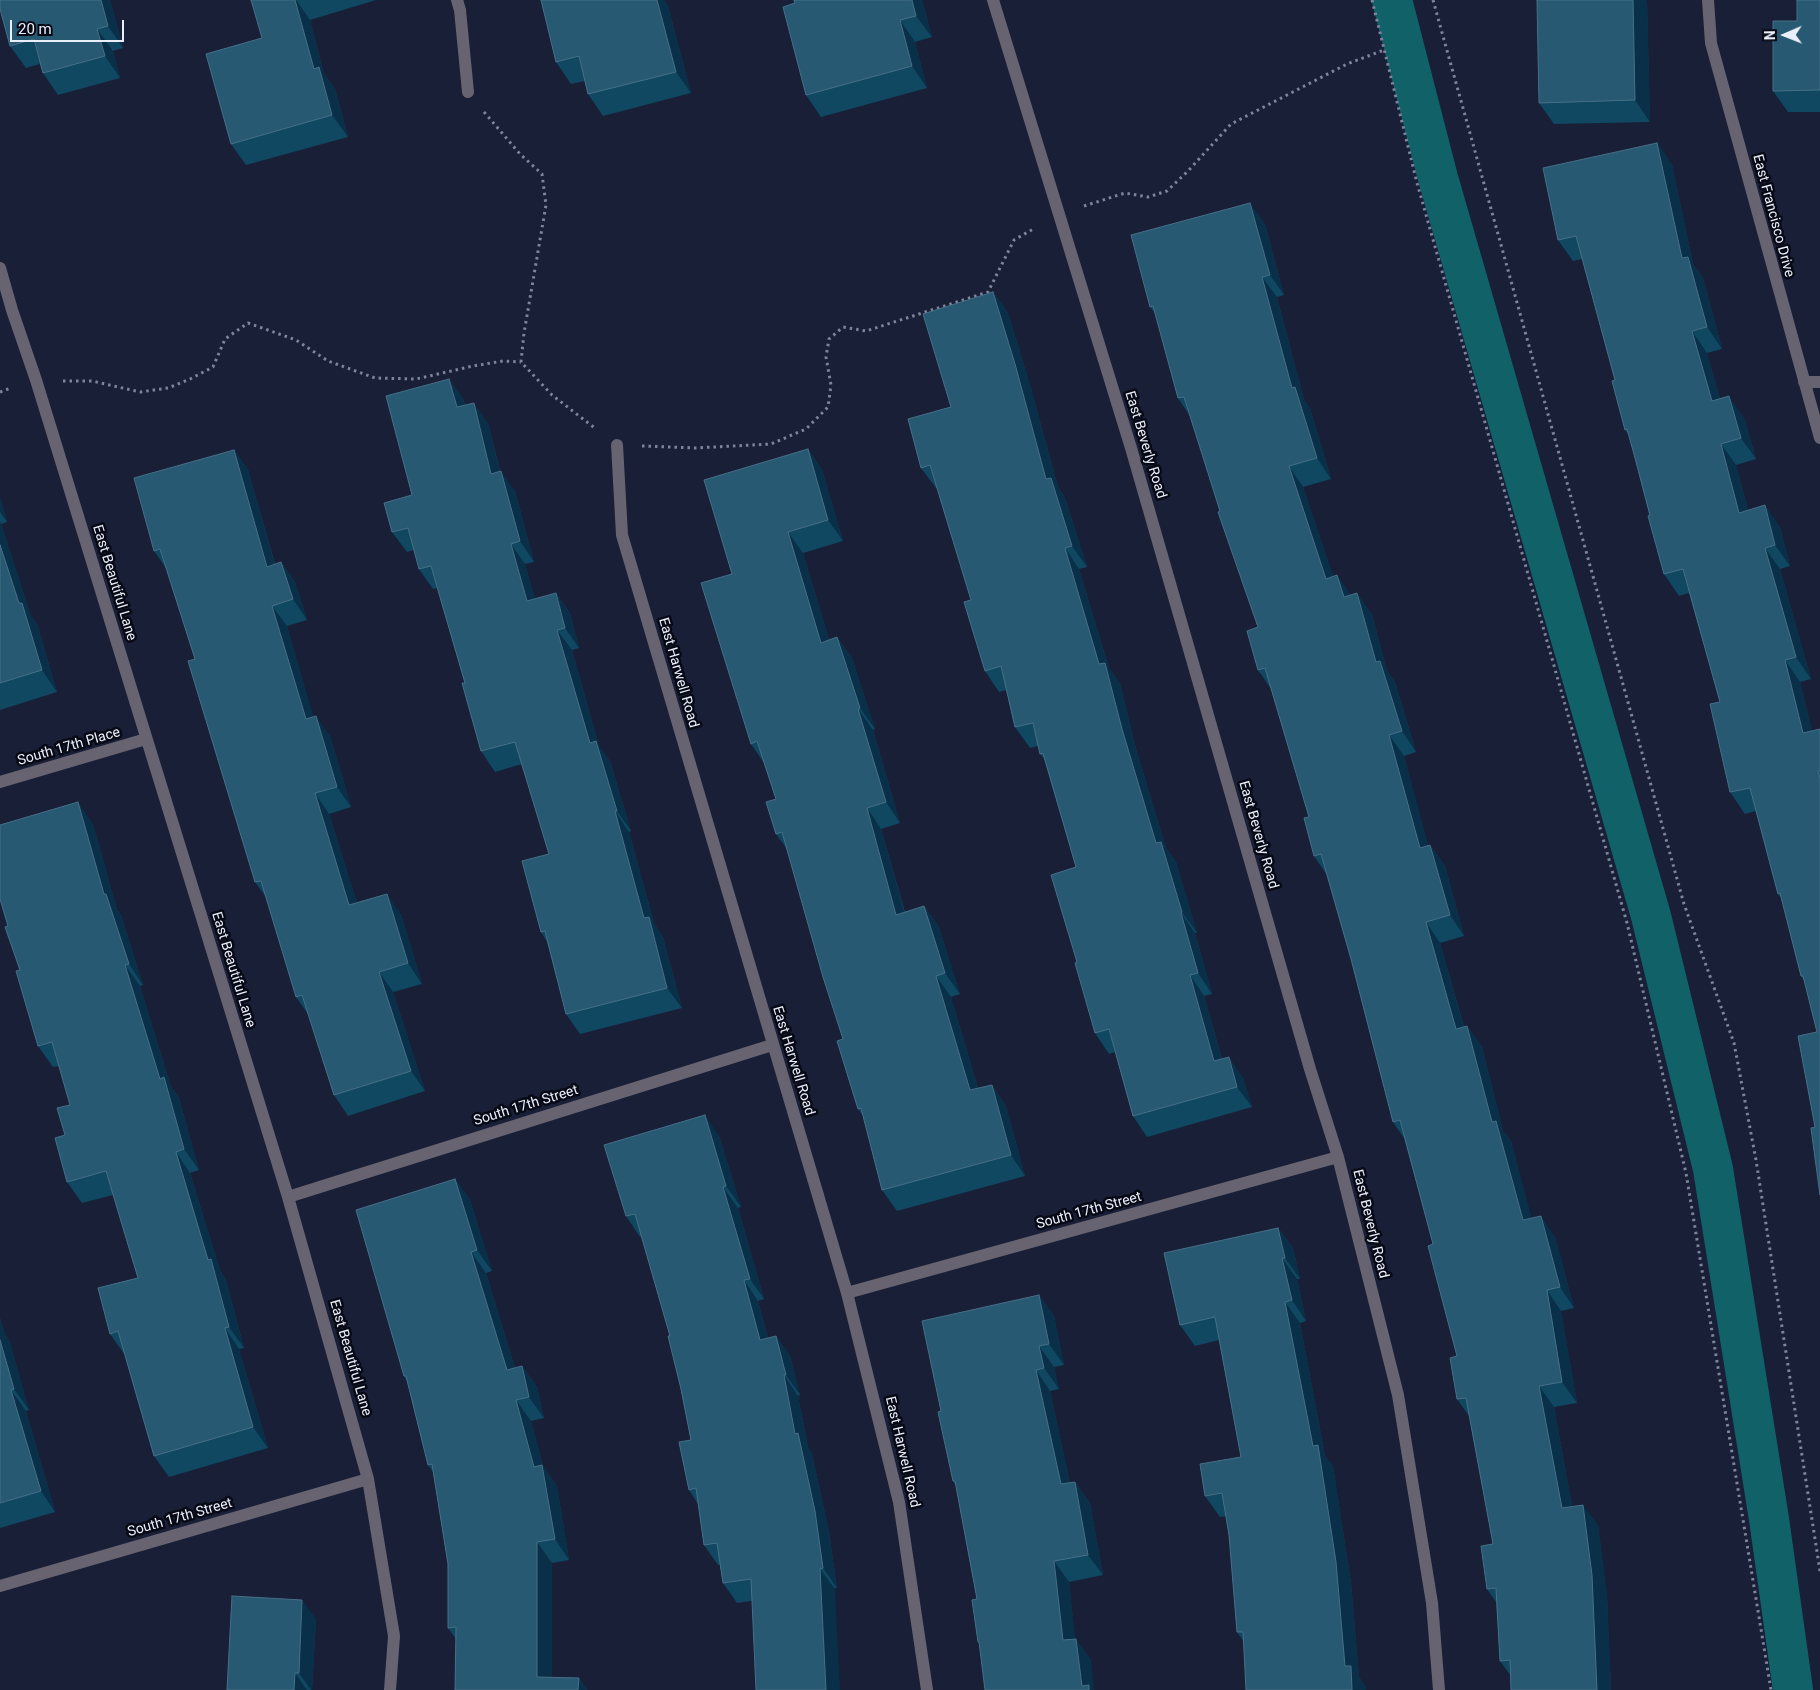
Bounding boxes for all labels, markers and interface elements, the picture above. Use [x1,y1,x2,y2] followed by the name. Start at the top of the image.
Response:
[12,10,126,42] scale bar
[1760,10,1810,60] north arrow
[18,20,52,38] text: 20 m
[1762,30,1778,40] text: N
[1749,153,1797,279] street label: East Francisco Drive
[1121,389,1169,501] street label: East Beverly Road
[88,523,140,643] street label: East Beautiful Lane
[654,616,702,730] street label: East Harwell Road
[16,724,122,770] street label: South 17th Place
[1235,779,1281,891] street label: East Beverly Road
[207,910,259,1030] street label: East Beautiful Lane
[768,1004,818,1118] street label: East Harwell Road
[472,1082,580,1130] street label: South 17th Street
[1348,1168,1392,1280] street label: East Beverly Road
[1035,1189,1143,1233] street label: South 17th Street
[325,1298,375,1418] street label: East Beautiful Lane
[881,1395,923,1509] street label: East Harwell Road
[126,1495,234,1541] street label: South 17th Street

